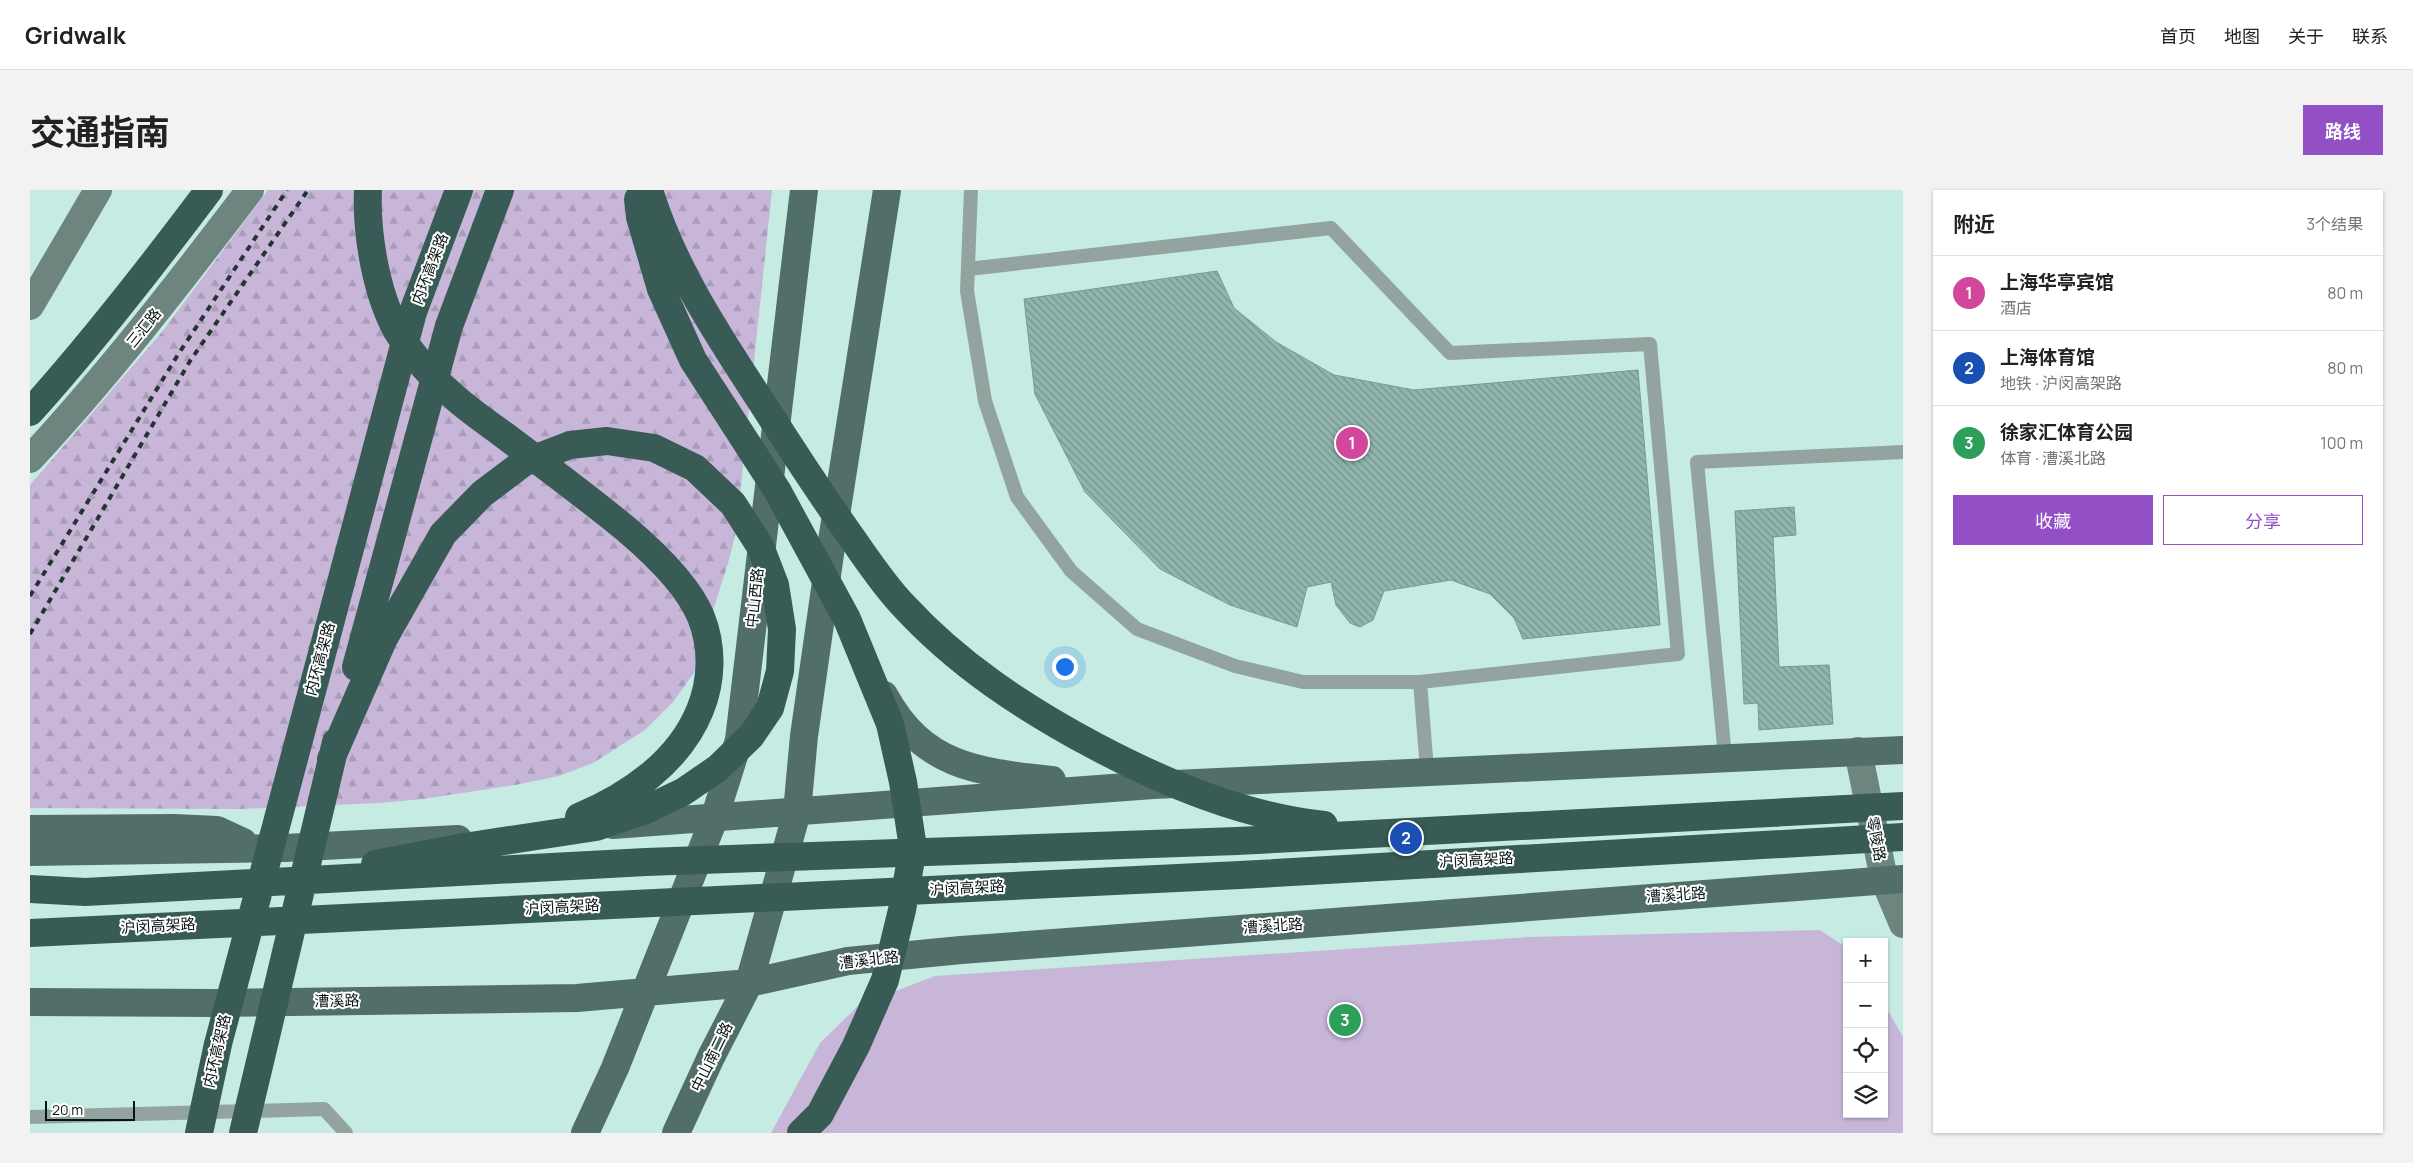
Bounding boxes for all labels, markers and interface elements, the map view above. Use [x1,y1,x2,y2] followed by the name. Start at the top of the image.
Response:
[25,18,126,51] text: Gridwalk
[2160,24,2196,48] text: 首页
[2224,24,2260,48] text: 地图
[2288,24,2324,48] text: 关于
[2352,24,2388,48] text: 联系
[2303,105,2383,155] button: 路线
[30,108,170,156] text: 交通指南
[1953,210,1995,238] text: 附近
[2306,213,2363,235] text: 3个结果
[406,230,453,308] street label: 内环高架路
[2000,269,2114,295] text: 上海华亭宾馆
[1965,282,1973,304] text: 1
[2327,282,2363,304] text: 80 m
[2000,297,2032,319] text: 酒店
[121,304,166,352] street label: 三汇路
[2000,344,2095,370] text: 上海体育馆
[1964,357,1974,379] text: 2
[2327,357,2363,379] text: 80 m
[2000,372,2122,394] text: 地铁 · 沪闵高架路
[2000,419,2133,445] text: 徐家汇体育公园
[1336,424,1368,462] pin: 1
[1964,432,1974,454] text: 3
[2320,432,2363,454] text: 100 m
[2000,447,2106,469] text: 体育 · 漕溪北路
[1953,495,2153,545] button: 收藏
[2163,495,2363,545] button: 分享
[741,567,768,629] street label: 中山西路
[300,620,339,698] street label: 内环高架路
[1052,654,1078,680] your location
[1862,815,1891,863] street label: 零陵路
[1390,819,1422,857] pin: 2
[1438,847,1514,872] street label: 沪闵高架路
[929,875,1005,900] street label: 沪闵高架路
[1645,882,1707,907] street label: 漕溪北路
[524,894,600,919] street label: 沪闵高架路
[120,913,196,938] street label: 沪闵高架路
[1242,913,1304,938] street label: 漕溪北路
[1843,938,1888,1118] map controls
[1843,938,1888,983] button: +
[838,945,900,974] street label: 漕溪北路
[1843,983,1888,1028] button: −
[314,990,360,1011] street label: 漕溪路
[1329,1001,1361,1039] pin: 3
[198,1012,235,1090] street label: 内环高架路
[686,1018,737,1095] street label: 中山南二路
[1843,1028,1888,1073] button: locate
[1843,1073,1888,1118] button: layers
[45,1098,135,1121] scale bar
[52,1100,83,1119] text: 20 m

